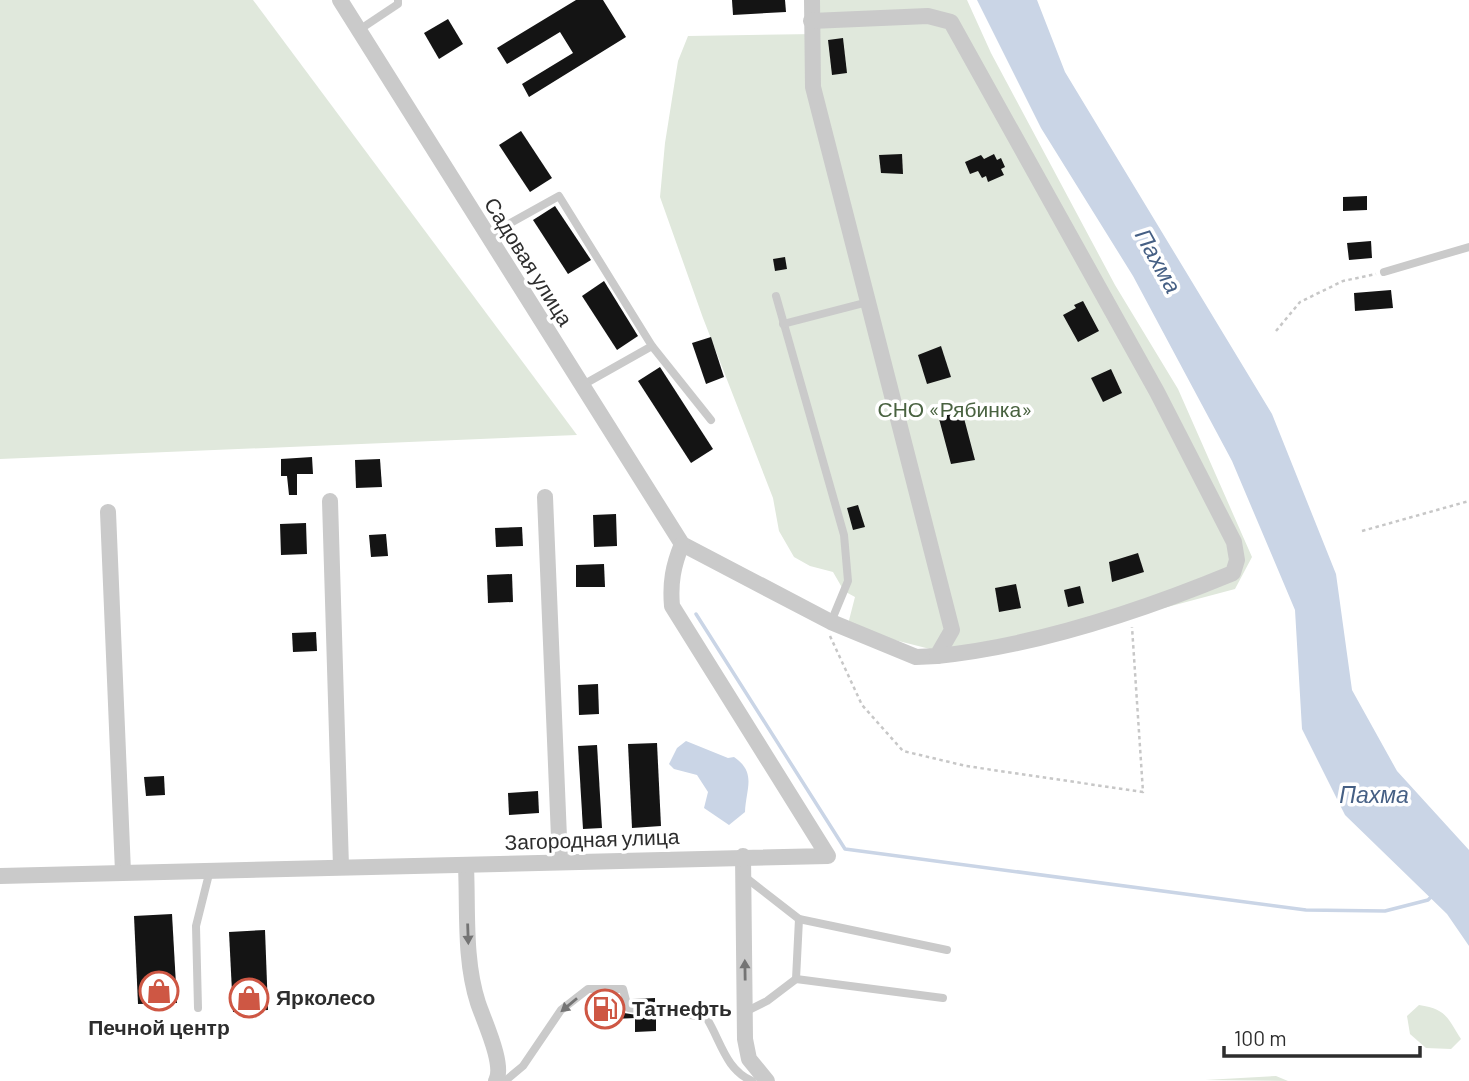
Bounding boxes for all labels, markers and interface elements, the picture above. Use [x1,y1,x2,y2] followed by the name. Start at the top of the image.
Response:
[480,192,579,330] street label: Садовая улица
[1130,223,1188,298] water label: Пахма
[878,396,1032,421] park label: СНО «Рябинка»
[1339,780,1409,808] water label: Пахма
[504,823,680,854] street label: Загородная улица
[463,923,474,945] one-way arrow
[739,959,750,981] one-way arrow
[138,970,180,1012] shop icon: Печной центр
[228,977,270,1019] shop icon: Ярколесо
[276,984,375,1009] place label: Ярколесо
[584,988,626,1030] fuel station icon: Татнефть
[632,995,732,1020] place label: Татнефть
[560,997,577,1012] one-way arrow
[88,1014,230,1039] place label: Печной центр
[1224,1014,1420,1058] scale bar
[1234,1025,1287,1050] text: 100 m

